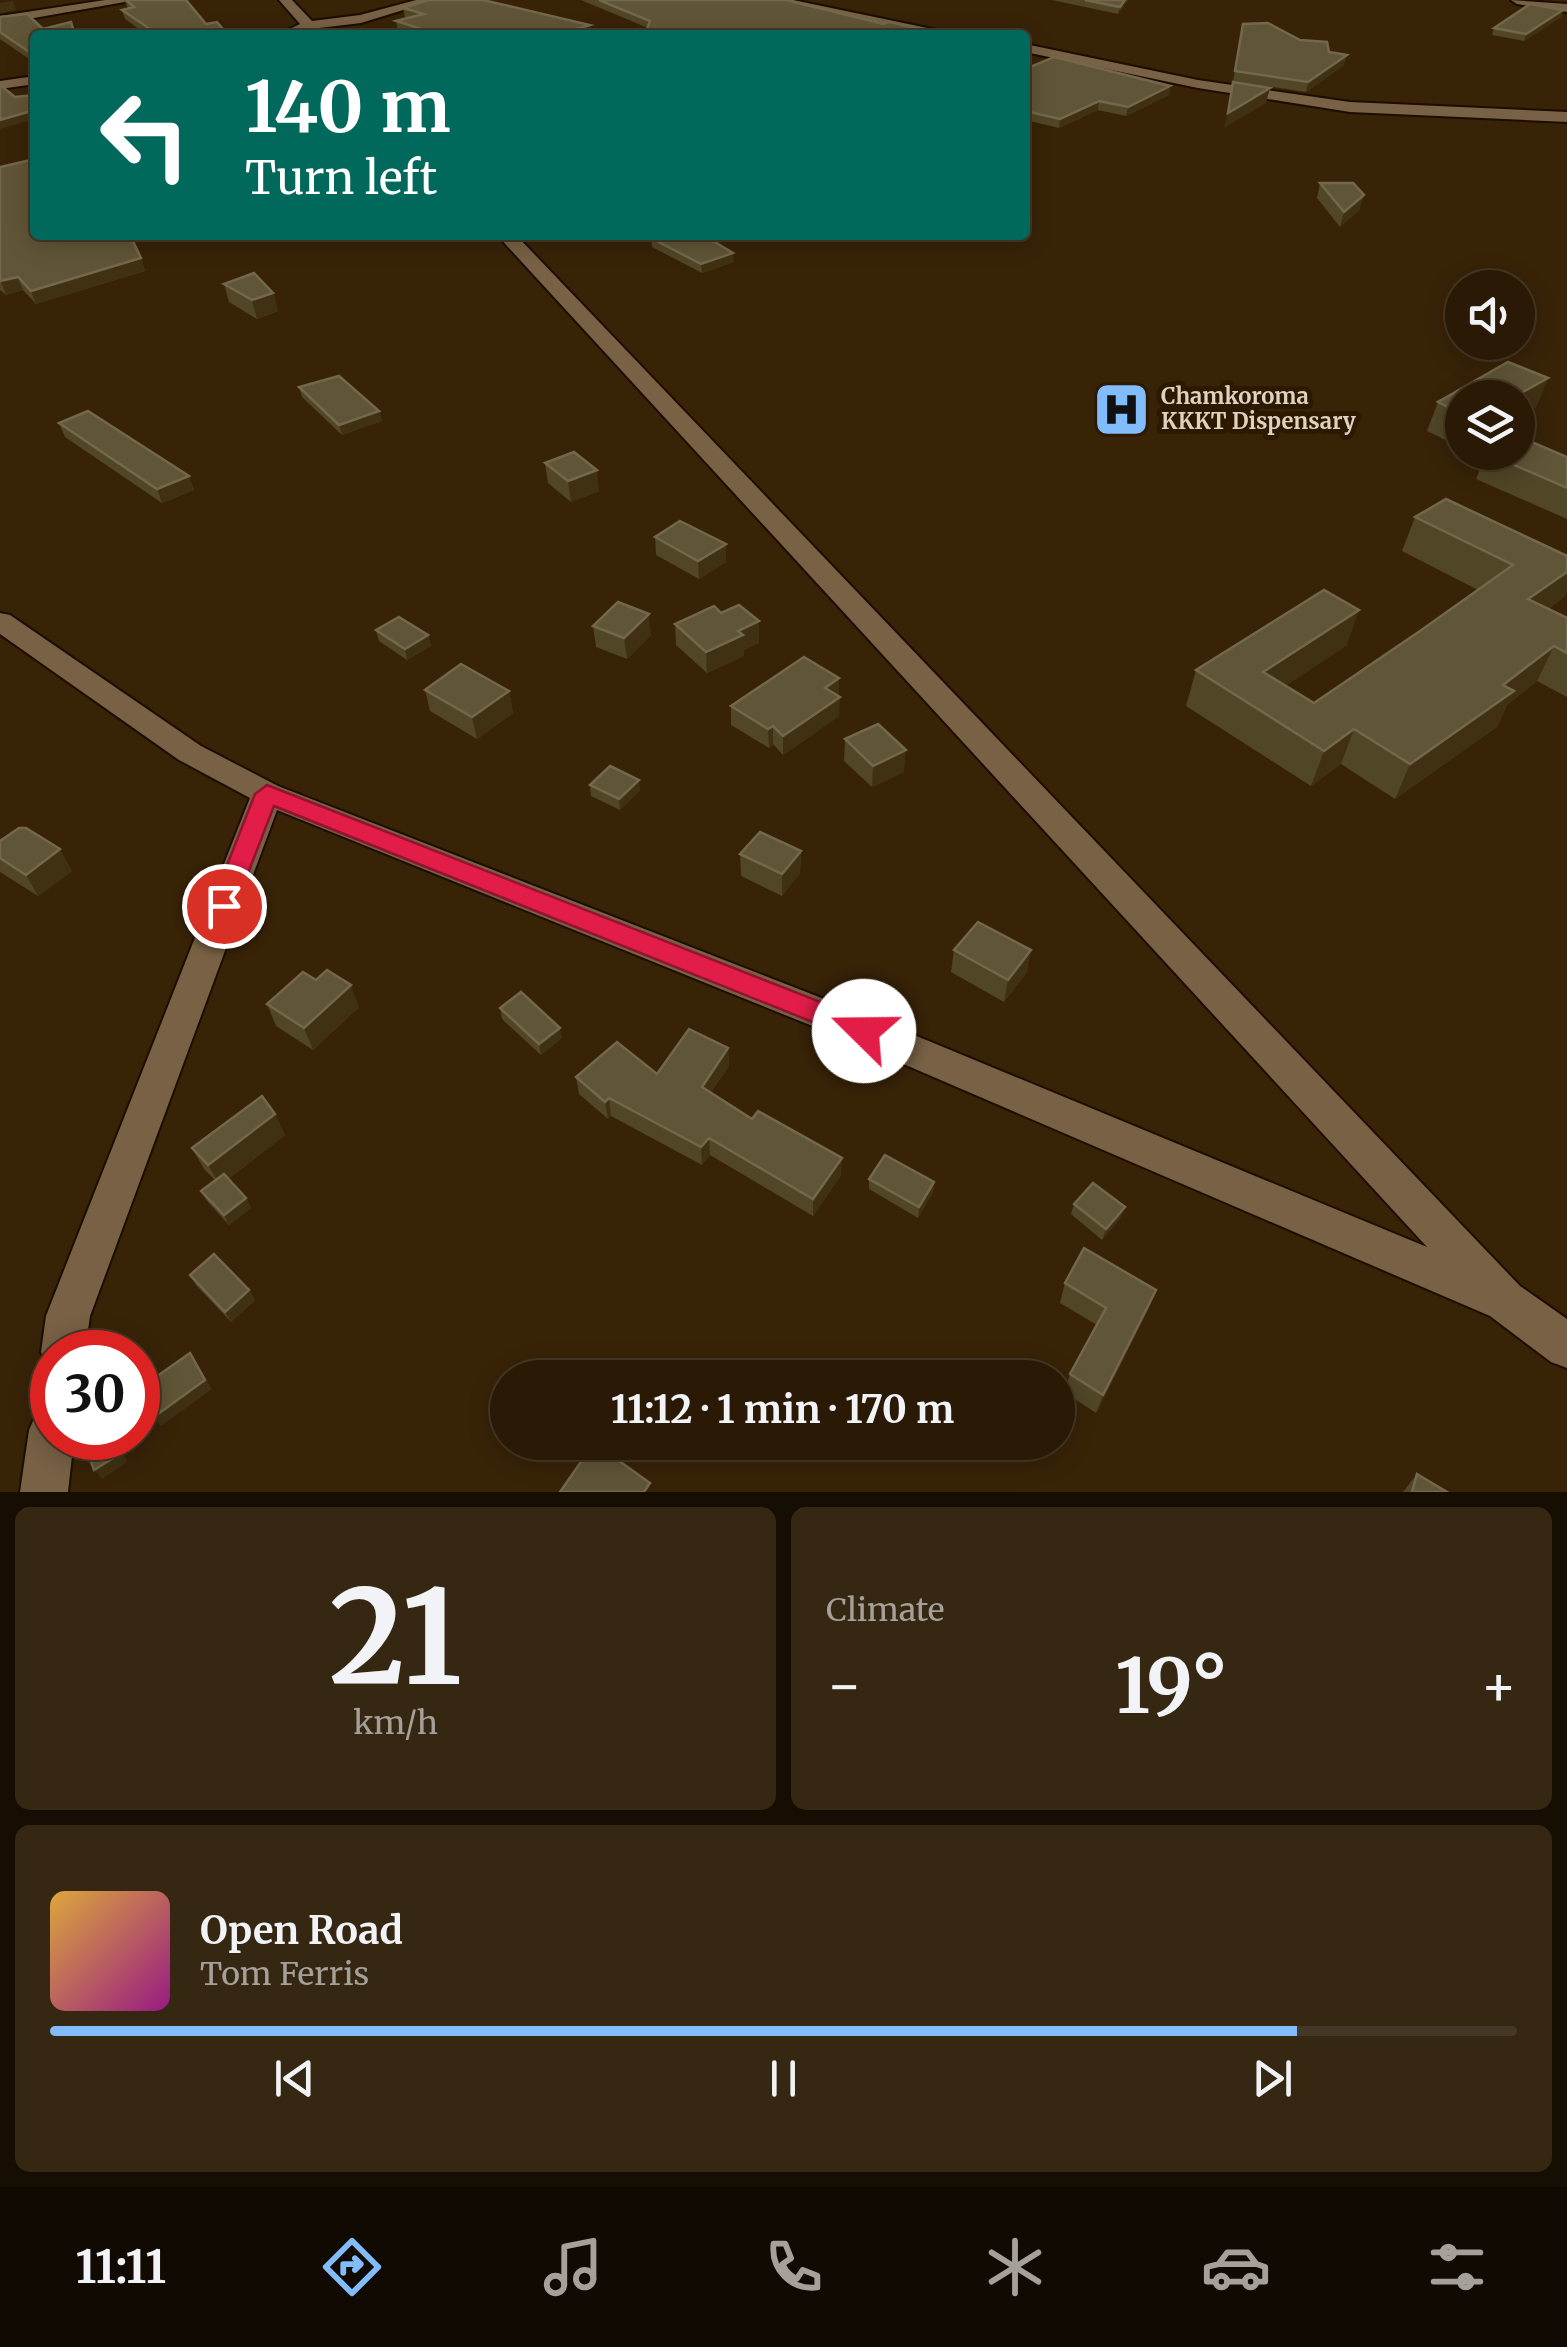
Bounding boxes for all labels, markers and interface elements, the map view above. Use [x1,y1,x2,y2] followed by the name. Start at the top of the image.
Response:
[245,63,451,151] text: 140 m
[80,70,210,200] icon: left
[245,150,437,206] text: Turn left
[1445,270,1535,470] map controls
[1445,270,1535,360] button: sound
[1092,379,1152,439] hospital icon: Chamkoroma KKKT Dispensary
[1445,380,1535,470] button: layers
[1161,382,1357,435] place label: Chamkoroma KKKT Dispensary
[182,864,267,949] pin
[197,879,252,934] icon: arrive
[812,979,916,1083] position arrow
[30,1330,160,1460] speed limit sign: 30
[611,1386,954,1433] text: 11:12 · 1 min · 170 m
[329,1556,462,1719] text: 21
[826,1590,944,1630] text: Climate
[1115,1639,1228,1733] text: 19°
[826,1651,863,1720] text: −
[1480,1651,1517,1720] text: +
[353,1703,438,1743] text: km/h
[200,1907,403,1954] text: Open Road
[200,1954,369,1994] text: Tom Ferris
[267,2051,322,2106] icon: previous
[756,2051,811,2106] icon: pause
[1245,2051,1300,2106] icon: next
[317,2232,387,2302] icon: directions
[538,2232,608,2302] icon: music
[759,2232,829,2302] icon: phone
[980,2232,1050,2302] icon: climate
[1201,2232,1271,2302] icon: car
[1422,2232,1492,2302] icon: filters
[75,2239,166,2295] text: 11:11

